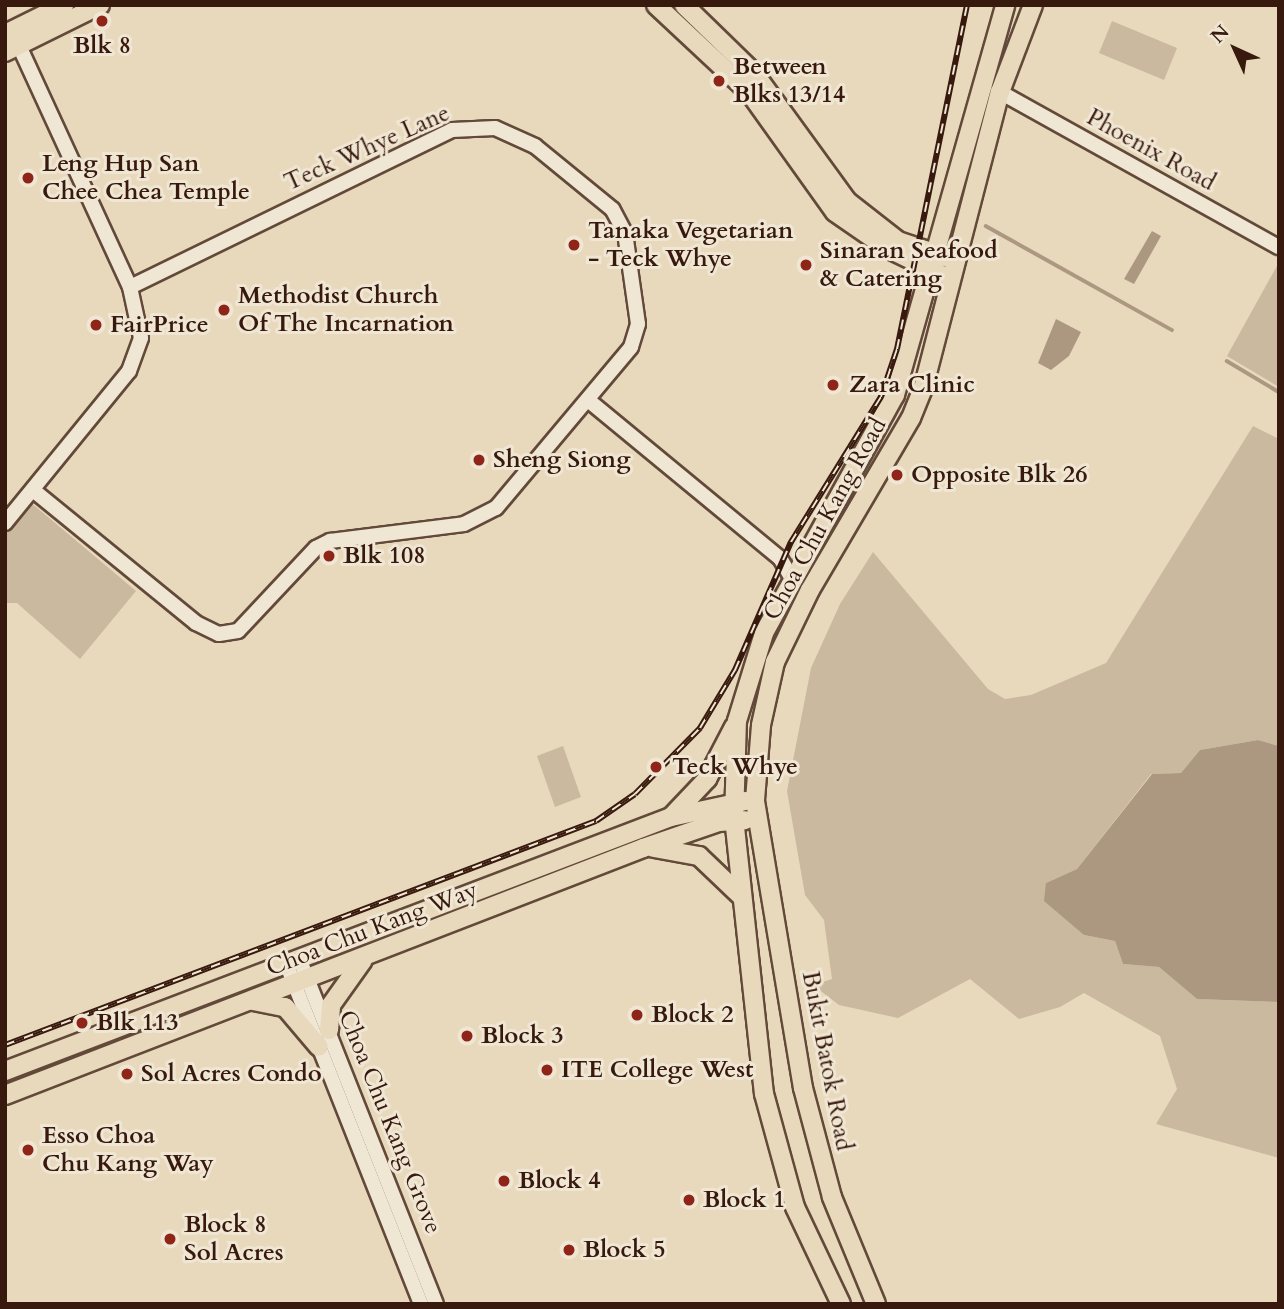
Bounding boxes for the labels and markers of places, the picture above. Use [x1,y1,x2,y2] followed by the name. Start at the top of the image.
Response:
[94,13,110,29] marker: Blk 8
[73,32,131,60] place label: Blk 8
[733,53,845,109] place label: Between Blks 13/14
[711,73,727,89] marker: Between Blks 13/14
[42,150,250,206] place label: Leng Hup San Chee Chea Temple
[20,170,36,186] marker: Leng Hup San Chee Chea Temple
[588,217,793,273] place label: Tanaka Vegetarian - Teck Whye
[566,237,582,253] marker: Tanaka Vegetarian - Teck Whye
[820,237,998,293] place label: Sinaran Seafood & Catering
[798,257,814,273] marker: Sinaran Seafood & Catering
[238,282,454,338] place label: Methodist Church Of The Incarnation
[216,302,232,318] marker: Methodist Church Of The Incarnation
[110,311,209,339] place label: FairPrice
[88,317,104,333] marker: FairPrice
[849,371,975,399] place label: Zara Clinic
[823,375,843,395] marker: Zara Clinic
[493,446,631,474] place label: Sheng Siong
[471,452,487,468] marker: Sheng Siong
[911,461,1087,489] place label: Opposite Blk 26
[889,467,905,483] marker: Opposite Blk 26
[343,542,426,570] place label: Blk 108
[321,548,337,564] marker: Blk 108
[672,753,798,781] place label: Teck Whye
[646,757,666,777] marker: Teck Whye
[651,1001,734,1029] place label: Block 2
[629,1007,645,1023] marker: Block 2
[96,1009,179,1037] place label: Blk 113
[74,1015,90,1031] marker: Blk 113
[481,1022,564,1050] place label: Block 3
[459,1028,475,1044] marker: Block 3
[561,1056,754,1084] place label: ITE College West
[141,1060,322,1088] place label: Sol Acres Condo
[539,1062,555,1078] marker: ITE College West
[119,1066,135,1082] marker: Sol Acres Condo
[42,1122,214,1178] place label: Esso Choa Chu Kang Way
[20,1142,36,1158] marker: Esso Choa Chu Kang Way
[518,1167,601,1195] place label: Block 4
[496,1173,512,1189] marker: Block 4
[703,1186,786,1214] place label: Block 1
[681,1192,697,1208] marker: Block 1
[184,1211,284,1267] place label: Block 8 Sol Acres
[162,1231,178,1247] marker: Block 8 Sol Acres
[583,1236,666,1264] place label: Block 5
[561,1242,577,1258] marker: Block 5

